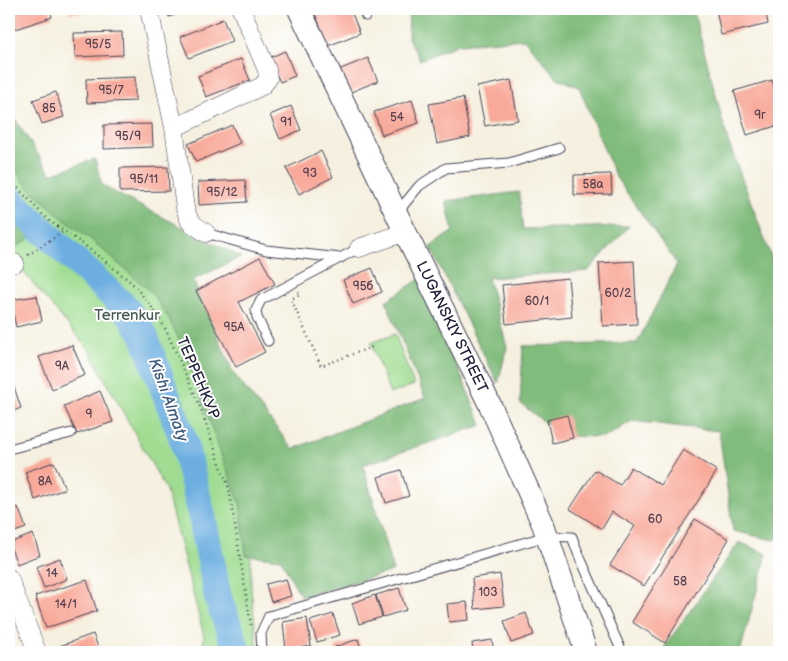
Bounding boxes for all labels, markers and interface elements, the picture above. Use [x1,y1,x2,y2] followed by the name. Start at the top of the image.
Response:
[85,37,111,52] house number: 95/5
[98,83,124,98] house number: 95/7
[42,101,56,116] house number: 85
[754,108,766,123] house number: 9г
[390,110,405,125] house number: 54
[280,115,292,130] house number: 91
[115,129,141,144] house number: 95/9
[303,166,317,181] house number: 93
[130,172,158,187] house number: 95/11
[583,177,603,192] house number: 58а
[207,185,237,200] house number: 95/12
[412,258,492,396] street label: LUGANSKIY STREET
[353,279,374,294] house number: 95б
[605,286,631,301] house number: 60/2
[525,294,549,309] house number: 60/1
[94,306,160,325] park label: Terrenkur
[223,320,245,335] house number: 95А
[172,334,224,422] street label: ТЕРРЕНКУР
[144,356,192,445] water label: Kіshі Almaty
[55,359,70,374] house number: 9А
[86,407,93,422] house number: 9
[38,474,53,489] house number: 8А
[648,512,662,527] house number: 60
[46,566,59,581] house number: 14
[673,574,687,589] house number: 58
[478,585,498,600] house number: 103
[55,597,77,612] house number: 14/1

